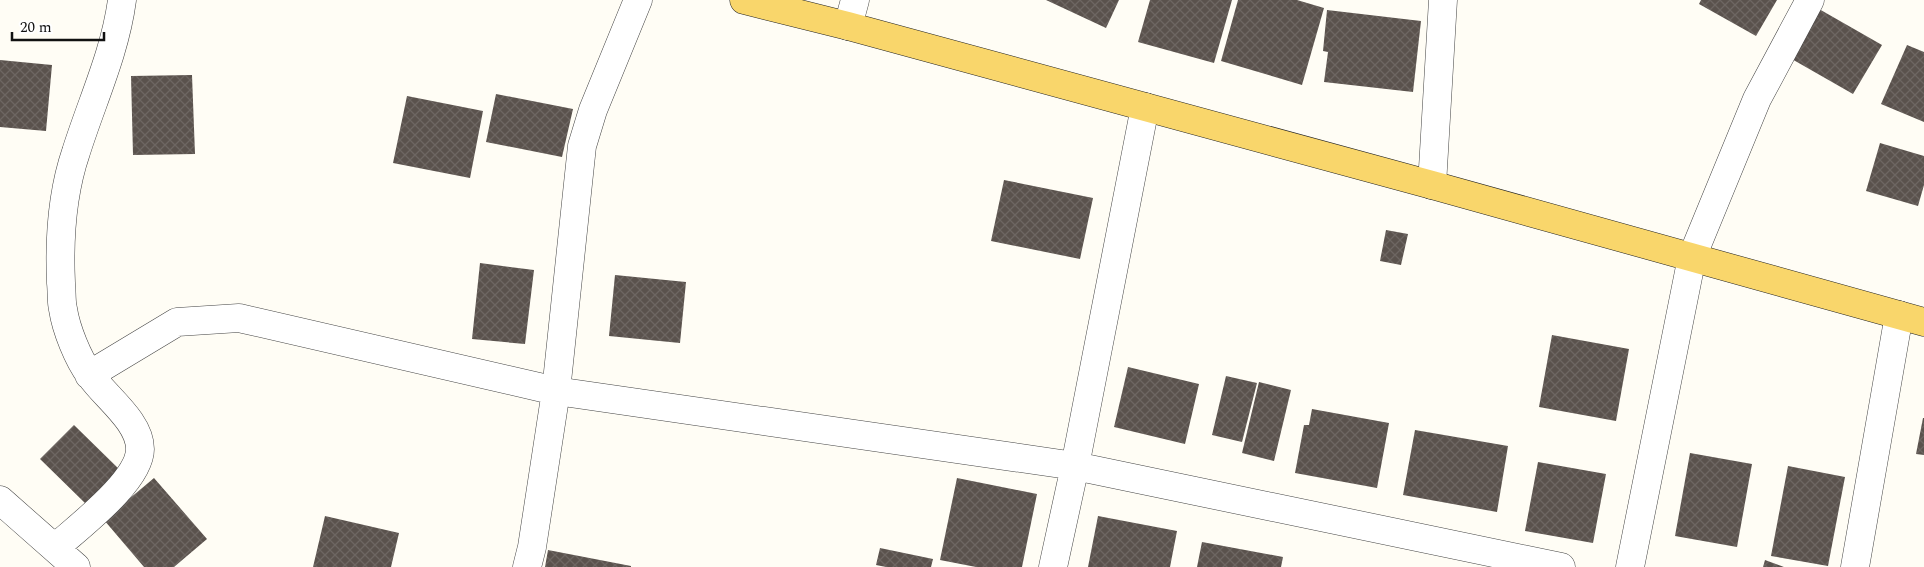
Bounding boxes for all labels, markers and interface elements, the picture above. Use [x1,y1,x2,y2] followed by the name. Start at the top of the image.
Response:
[12,10,105,42] scale bar
[20,16,52,39] text: 20 m

